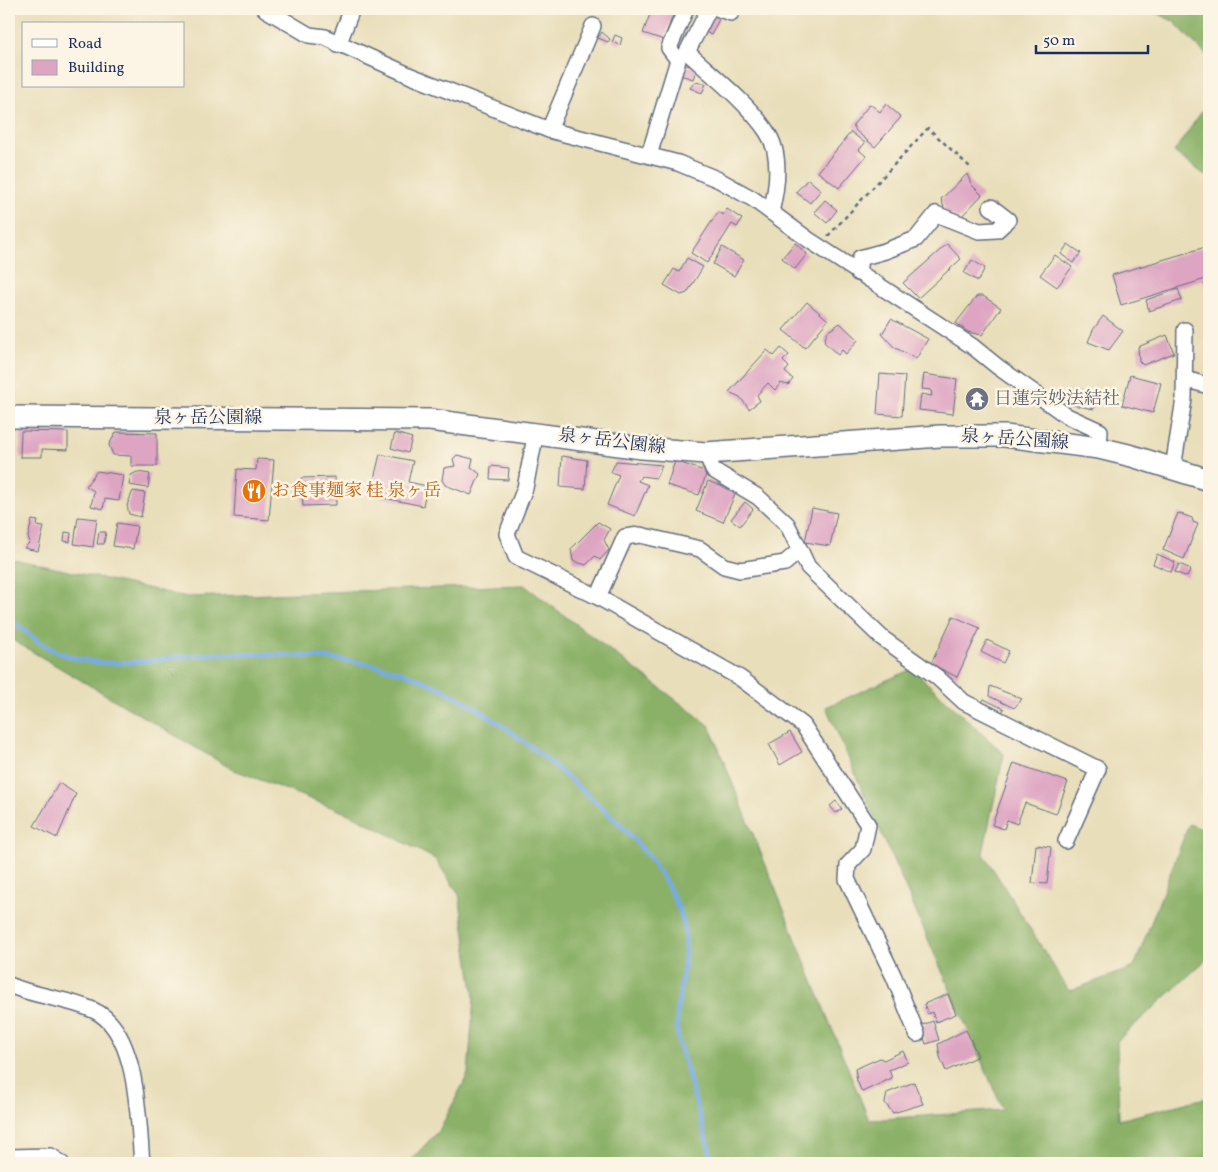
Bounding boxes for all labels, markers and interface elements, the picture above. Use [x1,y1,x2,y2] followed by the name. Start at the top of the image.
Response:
[22,22,185,88] legend
[1036,22,1148,54] scale bar
[1043,31,1075,52] text: 50 m
[68,34,102,55] text: Road
[68,58,125,79] text: Building
[964,386,990,412] temple icon: 日蓮宗妙法結社
[994,387,1120,412] place label: 日蓮宗妙法結社
[154,406,262,431] street label: 泉ヶ岳公園線
[557,423,667,461] street label: 泉ヶ岳公園線
[960,424,1070,456] street label: 泉ヶ岳公園線
[241,478,267,504] restaurant icon: お食事麺家 桂 泉ヶ岳
[272,479,441,504] place label: お食事麺家 桂 泉ヶ岳

